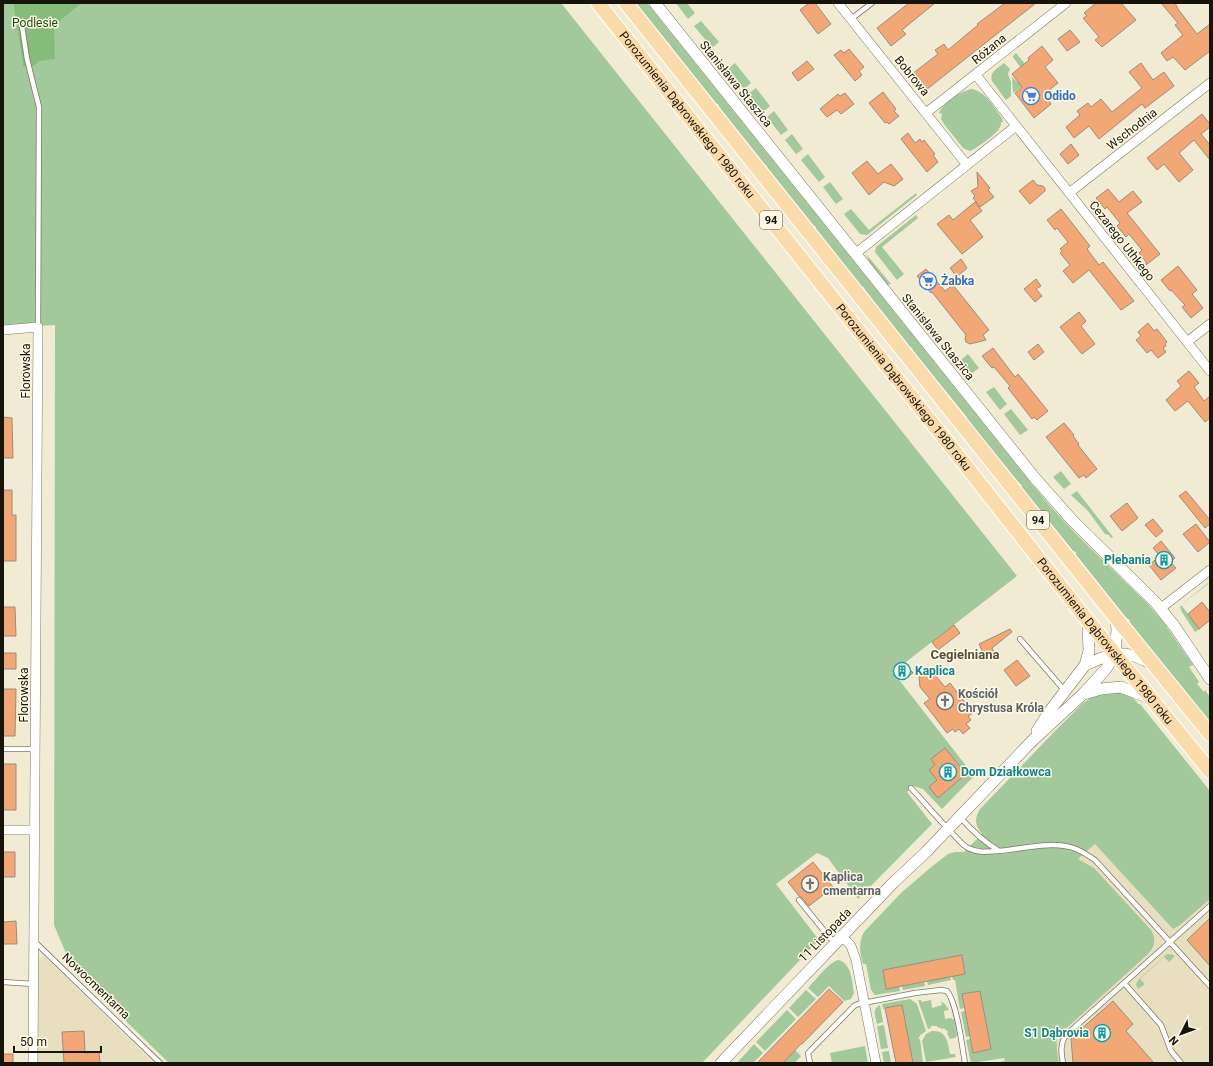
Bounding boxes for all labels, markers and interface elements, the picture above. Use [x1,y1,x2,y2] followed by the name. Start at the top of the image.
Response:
[12,16,58,30] park label: Podlesie
[616,29,758,201] street label: Porozumienia Dąbrowskiego 1980 roku
[969,31,1009,67] street label: Różana
[697,38,775,130] street label: Stanisława Staszica
[892,53,932,99] street label: Bobrowa
[1021,86,1041,106] supermarket icon: Odido
[1044,89,1076,103] place label: Odido
[1104,105,1160,153] street label: Wschodnia
[1086,198,1158,284] street label: Cezarego Uthkego
[760,211,782,229] road number: 94
[918,271,938,291] supermarket icon: Żabka
[941,273,975,288] place label: Żabka
[899,291,977,383] street label: Stanisława Staszica
[833,301,974,474] street label: Porozumienia Dąbrowskiego 1980 roku
[19,343,33,399] street label: Florowska
[1027,511,1049,529] road number: 94
[1154,550,1174,570] building icon: Plebania
[1104,553,1152,567] place label: Plebania
[1034,555,1176,727] street label: Porozumienia Dąbrowskiego 1980 roku
[931,647,999,662] district label: Cegielniana
[892,661,912,681] building icon: Kaplica
[915,664,955,678] place label: Kaplica
[17,667,31,723] street label: Florowska
[958,687,1044,715] place label: Kościół Chrystusa Króla
[935,691,955,711] church icon: Kościół Chrystusa Króla
[938,762,958,782] building icon: Dom Działkowca
[961,765,1051,779] place label: Dom Działkowca
[823,870,881,898] place label: Kaplica cmentarna
[800,874,820,894] church icon: Kaplica cmentarna
[796,905,854,965] street label: 11 Listopada
[59,950,133,1022] street label: Nowocmentarna
[1161,1014,1201,1054] north arrow
[1092,1023,1112,1043] building icon: S1 Dąbrovia
[1024,1026,1090,1040] place label: S1 Dąbrovia
[14,1028,101,1054] scale bar
[1166,1033,1181,1048] text: N
[20,1035,47,1049] text: 50 m

